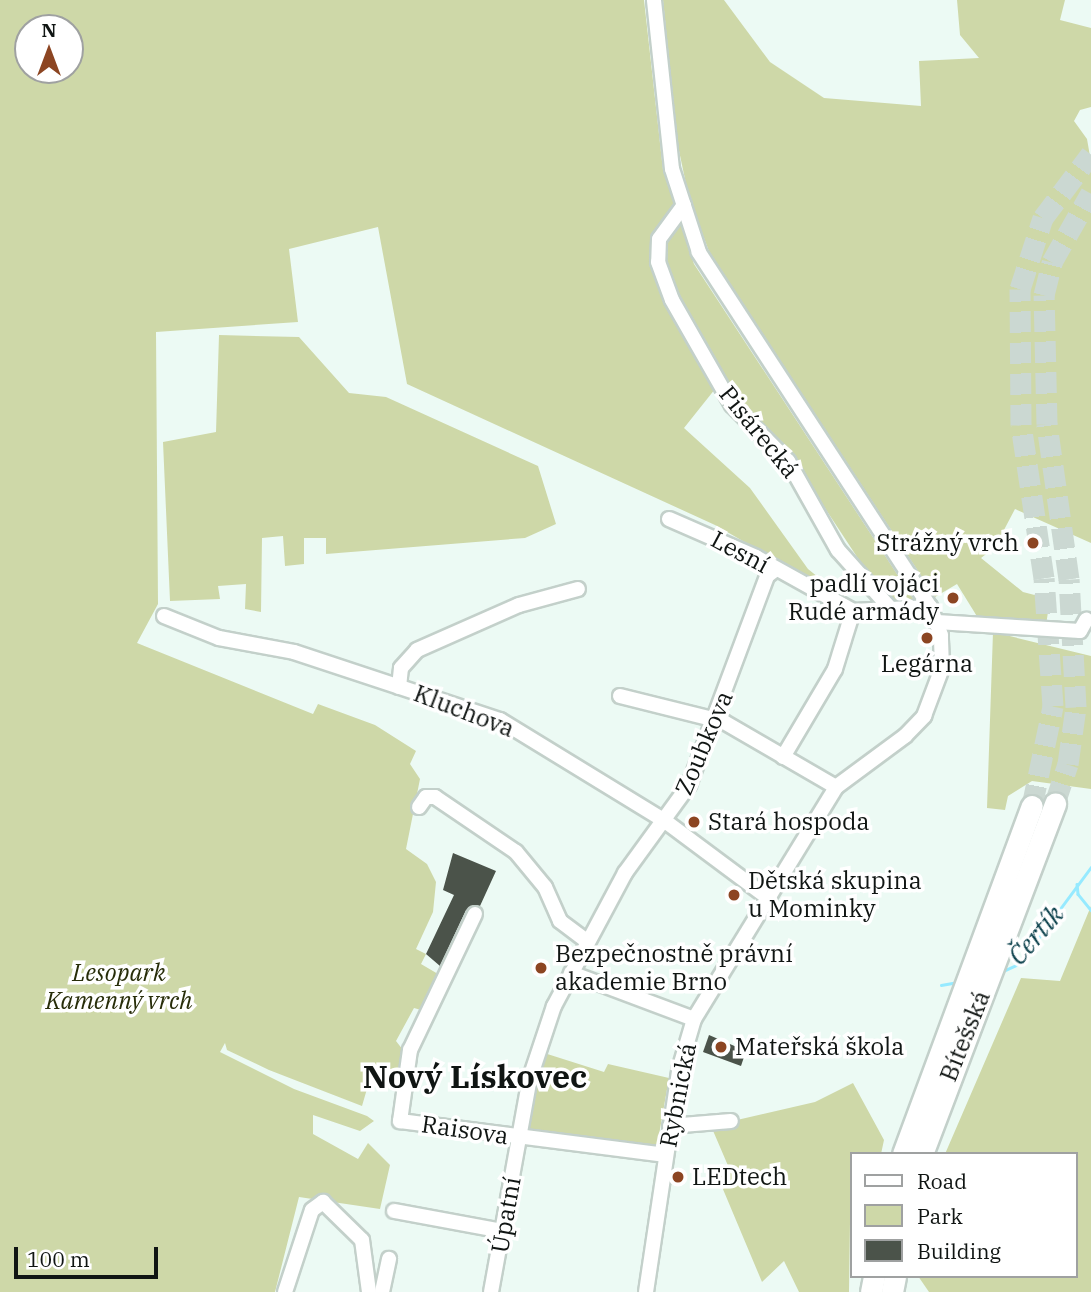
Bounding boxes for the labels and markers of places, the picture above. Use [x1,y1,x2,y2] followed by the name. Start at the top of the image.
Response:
[876,529,1019,557] place label: Strážný vrch
[1025,535,1041,551] marker: Strážný vrch
[788,570,939,626] place label: padlí vojáci Rudé armády
[945,590,961,606] marker: padlí vojáci Rudé armády
[919,630,935,646] marker: Legárna
[881,650,973,678] place label: Legárna
[708,808,870,836] place label: Stará hospoda
[686,814,702,830] marker: Stará hospoda
[748,867,922,923] place label: Dětská skupina u Mominky
[726,887,742,903] marker: Dětská skupina u Mominky
[555,940,793,996] place label: Bezpečnostně právní akademie Brno
[533,960,549,976] marker: Bezpečnostně právní akademie Brno
[735,1033,904,1061] place label: Mateřská škola
[713,1039,729,1055] marker: Mateřská škola
[692,1163,787,1191] place label: LEDtech
[670,1169,686,1185] marker: LEDtech

